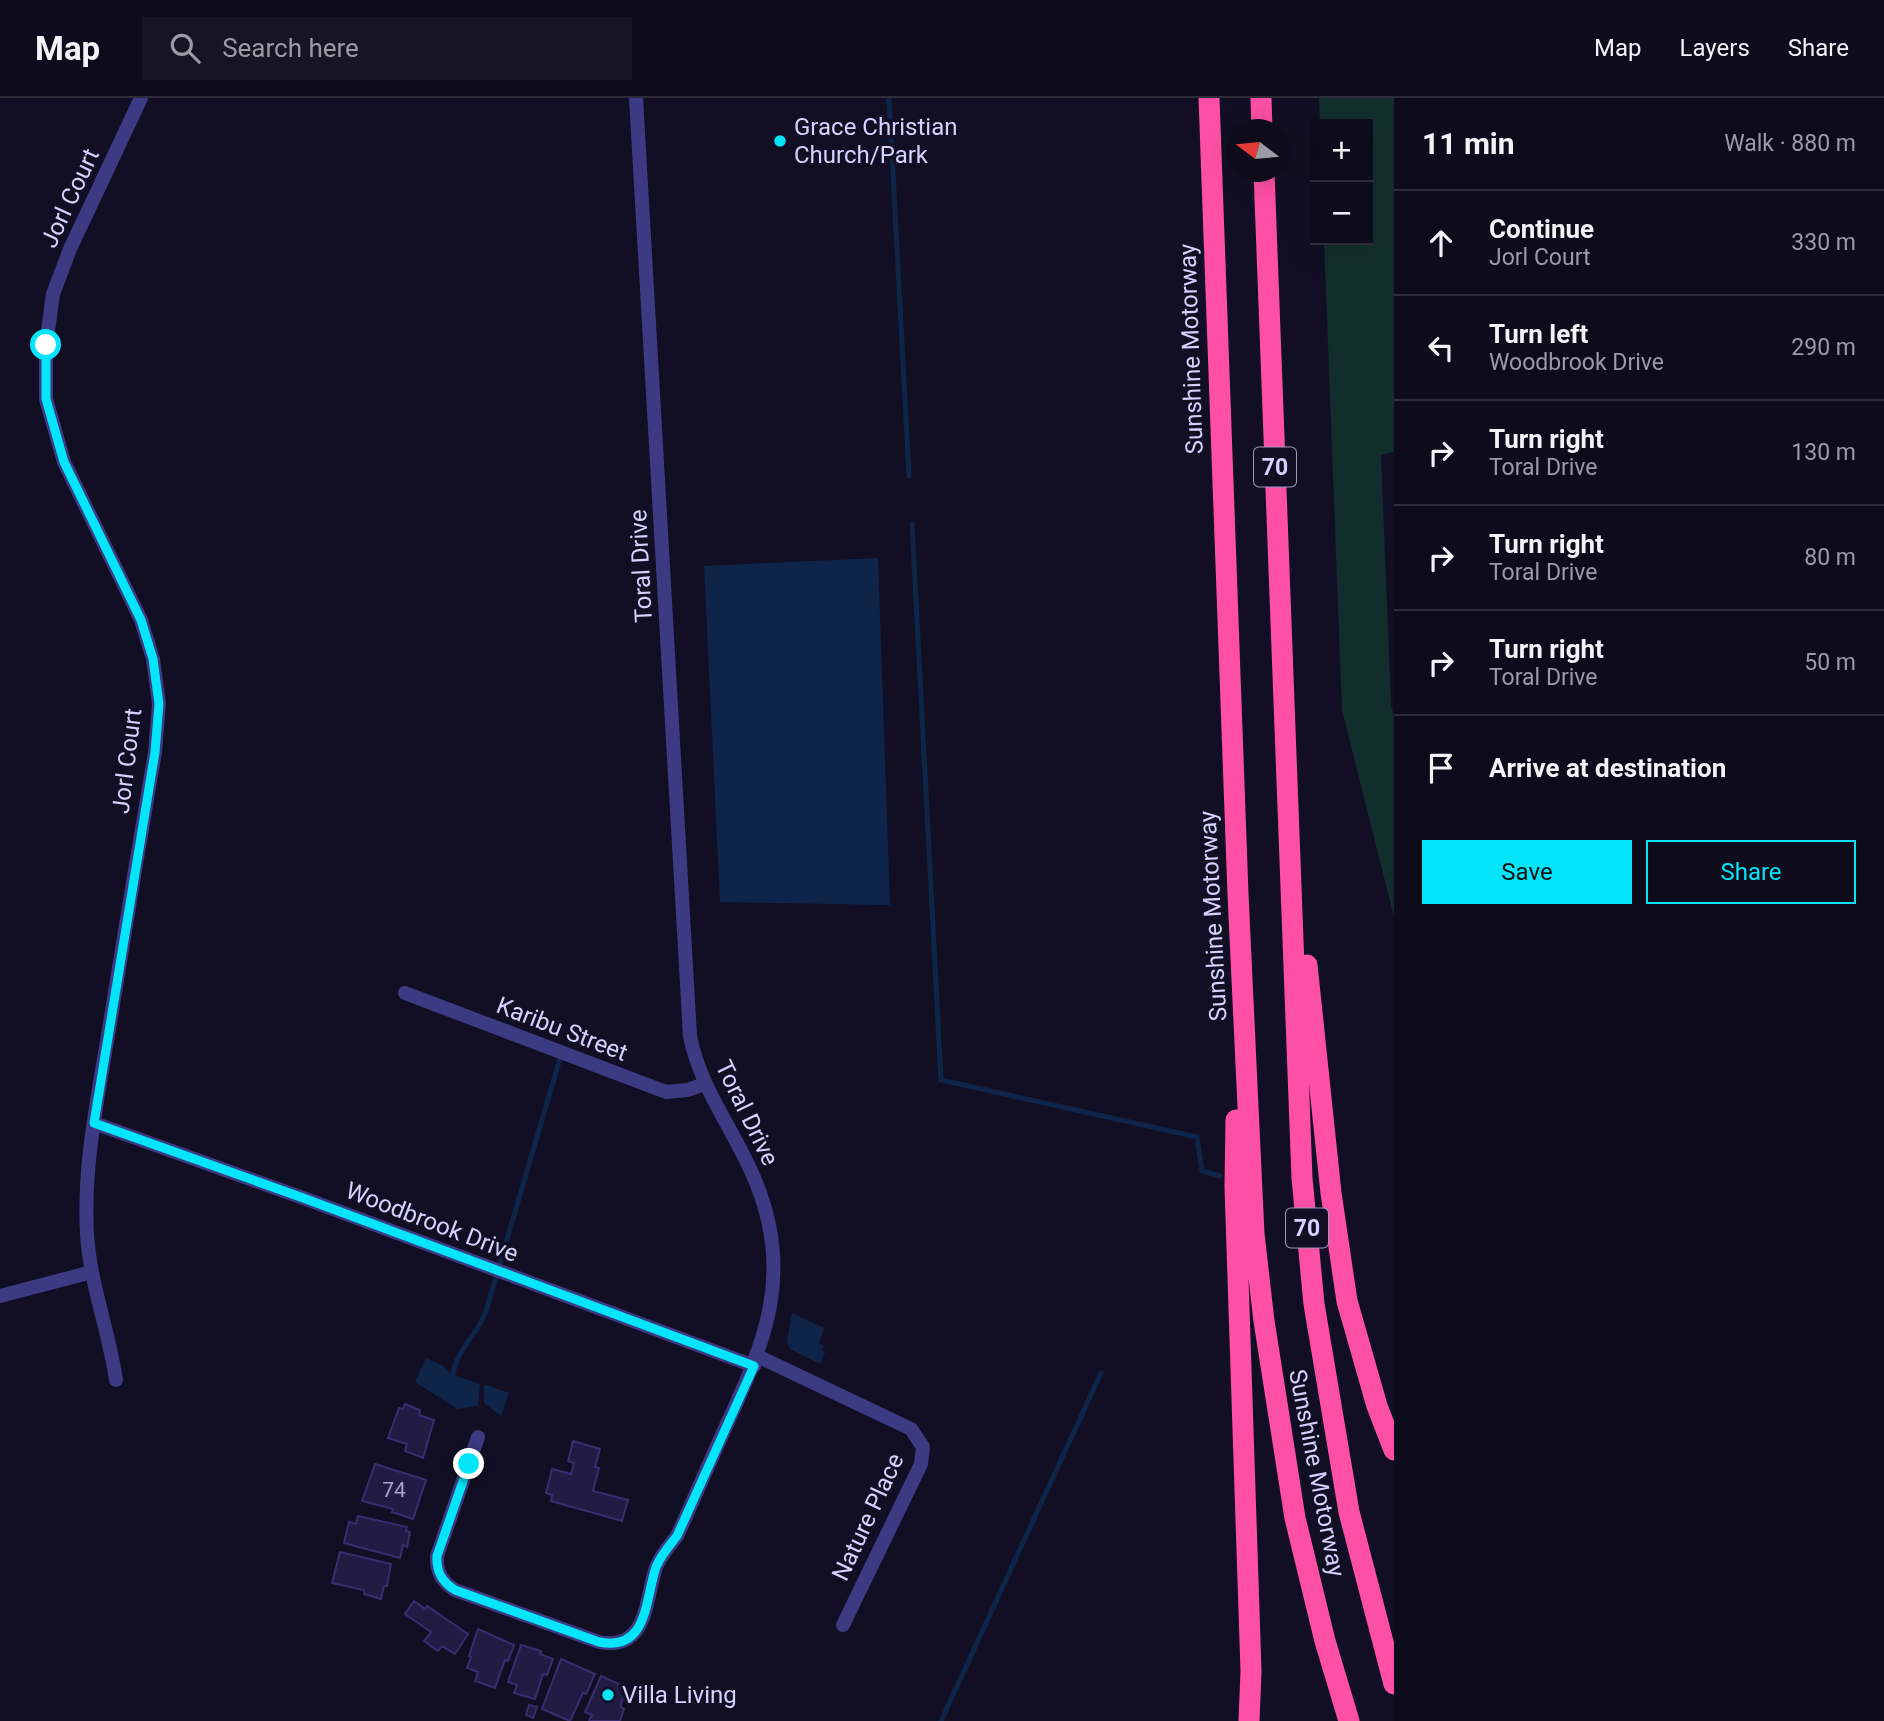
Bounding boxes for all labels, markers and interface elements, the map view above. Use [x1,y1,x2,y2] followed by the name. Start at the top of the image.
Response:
[142,17,632,80] search box
[35,29,100,68] text: Map
[166,29,204,67] icon: search
[222,33,359,63] text: Search here
[1594,34,1642,62] text: Map
[1680,34,1750,62] text: Layers
[1788,34,1849,62] text: Share
[794,113,958,169] place label: Grace Christian Church/Park
[1226,119,1289,182] north arrow
[1310,119,1373,245] map controls
[1310,119,1373,182] button: +
[1422,126,1515,161] text: 11 min
[1724,130,1856,157] text: Walk · 880 m
[772,133,788,149] marker: Grace Christian Church/Park
[35,144,105,252] street label: Jorl Court
[1310,182,1373,245] button: −
[1489,214,1594,244] text: Continue
[1422,224,1460,262] icon: ahead
[1791,229,1856,256] text: 330 m
[1173,243,1209,455] street label: Sunshine Motorway
[1489,244,1591,271] text: Jorl Court
[1489,319,1588,349] text: Turn left
[30,329,61,360] route start
[1422,329,1460,367] icon: left
[1791,334,1856,361] text: 290 m
[1489,349,1664,376] text: Woodbrook Drive
[1489,424,1604,454] text: Turn right
[1422,434,1460,472] icon: right
[1791,439,1856,466] text: 130 m
[1254,448,1296,486] road number: 70
[1489,454,1598,481] text: Toral Drive
[624,509,658,623] street label: Toral Drive
[1489,529,1604,559] text: Turn right
[1422,539,1460,577] icon: right
[1804,544,1856,571] text: 80 m
[1489,559,1598,586] text: Toral Drive
[1489,634,1604,664] text: Turn right
[1422,644,1460,682] icon: right
[1804,649,1856,676] text: 50 m
[1489,664,1598,691] text: Toral Drive
[107,707,147,815] street label: Jorl Court
[1422,749,1460,787] icon: arrive
[1489,753,1726,783] text: Arrive at destination
[1193,809,1232,1022] street label: Sunshine Motorway
[1422,840,1632,904] button: Save
[1646,840,1856,904] button: Share
[493,991,632,1067] street label: Karibu Street
[710,1056,784,1170] street label: Toral Drive
[342,1176,522,1268] street label: Woodbrook Drive
[1286,1208,1328,1247] road number: 70
[1283,1367,1351,1580] street label: Sunshine Motorway
[453,1448,484,1479] route end
[826,1449,910,1585] street label: Nature Place
[382,1478,406,1502] house number: 74
[622,1681,737,1709] place label: Villa Living
[600,1687,616,1703] marker: Villa Living

